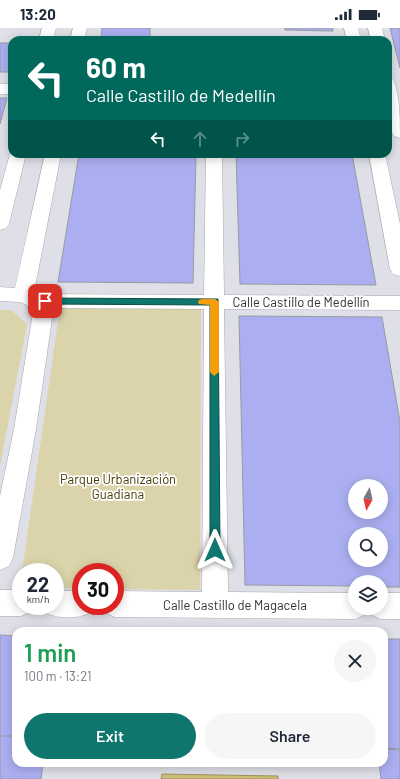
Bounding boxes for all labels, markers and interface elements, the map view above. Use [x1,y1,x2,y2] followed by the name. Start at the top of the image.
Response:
[20,5,56,23] text: 13:20
[86,50,146,84] text: 60 m
[20,52,72,104] icon: left
[86,84,276,106] text: Calle Castillo de Medellín
[147,128,169,150] icon: left
[189,128,211,150] icon: ahead
[231,128,253,150] icon: right
[28,284,62,318] pin
[34,290,56,312] icon: arrive
[233,294,369,310] street label: Calle Castillo de Medellín
[60,471,176,502] park label: Parque Urbanización Guadiana
[348,479,388,519] north arrow
[348,479,388,615] map controls
[348,527,388,567] button: search
[194,529,236,571] position arrow
[72,563,124,615] speed limit sign: 30
[27,572,49,596] text: 22
[348,575,388,615] button: layers
[27,593,49,605] text: km/h
[163,597,307,613] street label: Calle Castillo de Magacela
[24,638,76,667] text: 1 min
[334,640,376,682] button: close
[24,668,92,684] text: 100 m · 13:21
[24,713,196,759] button: Exit
[204,713,376,759] button: Share

